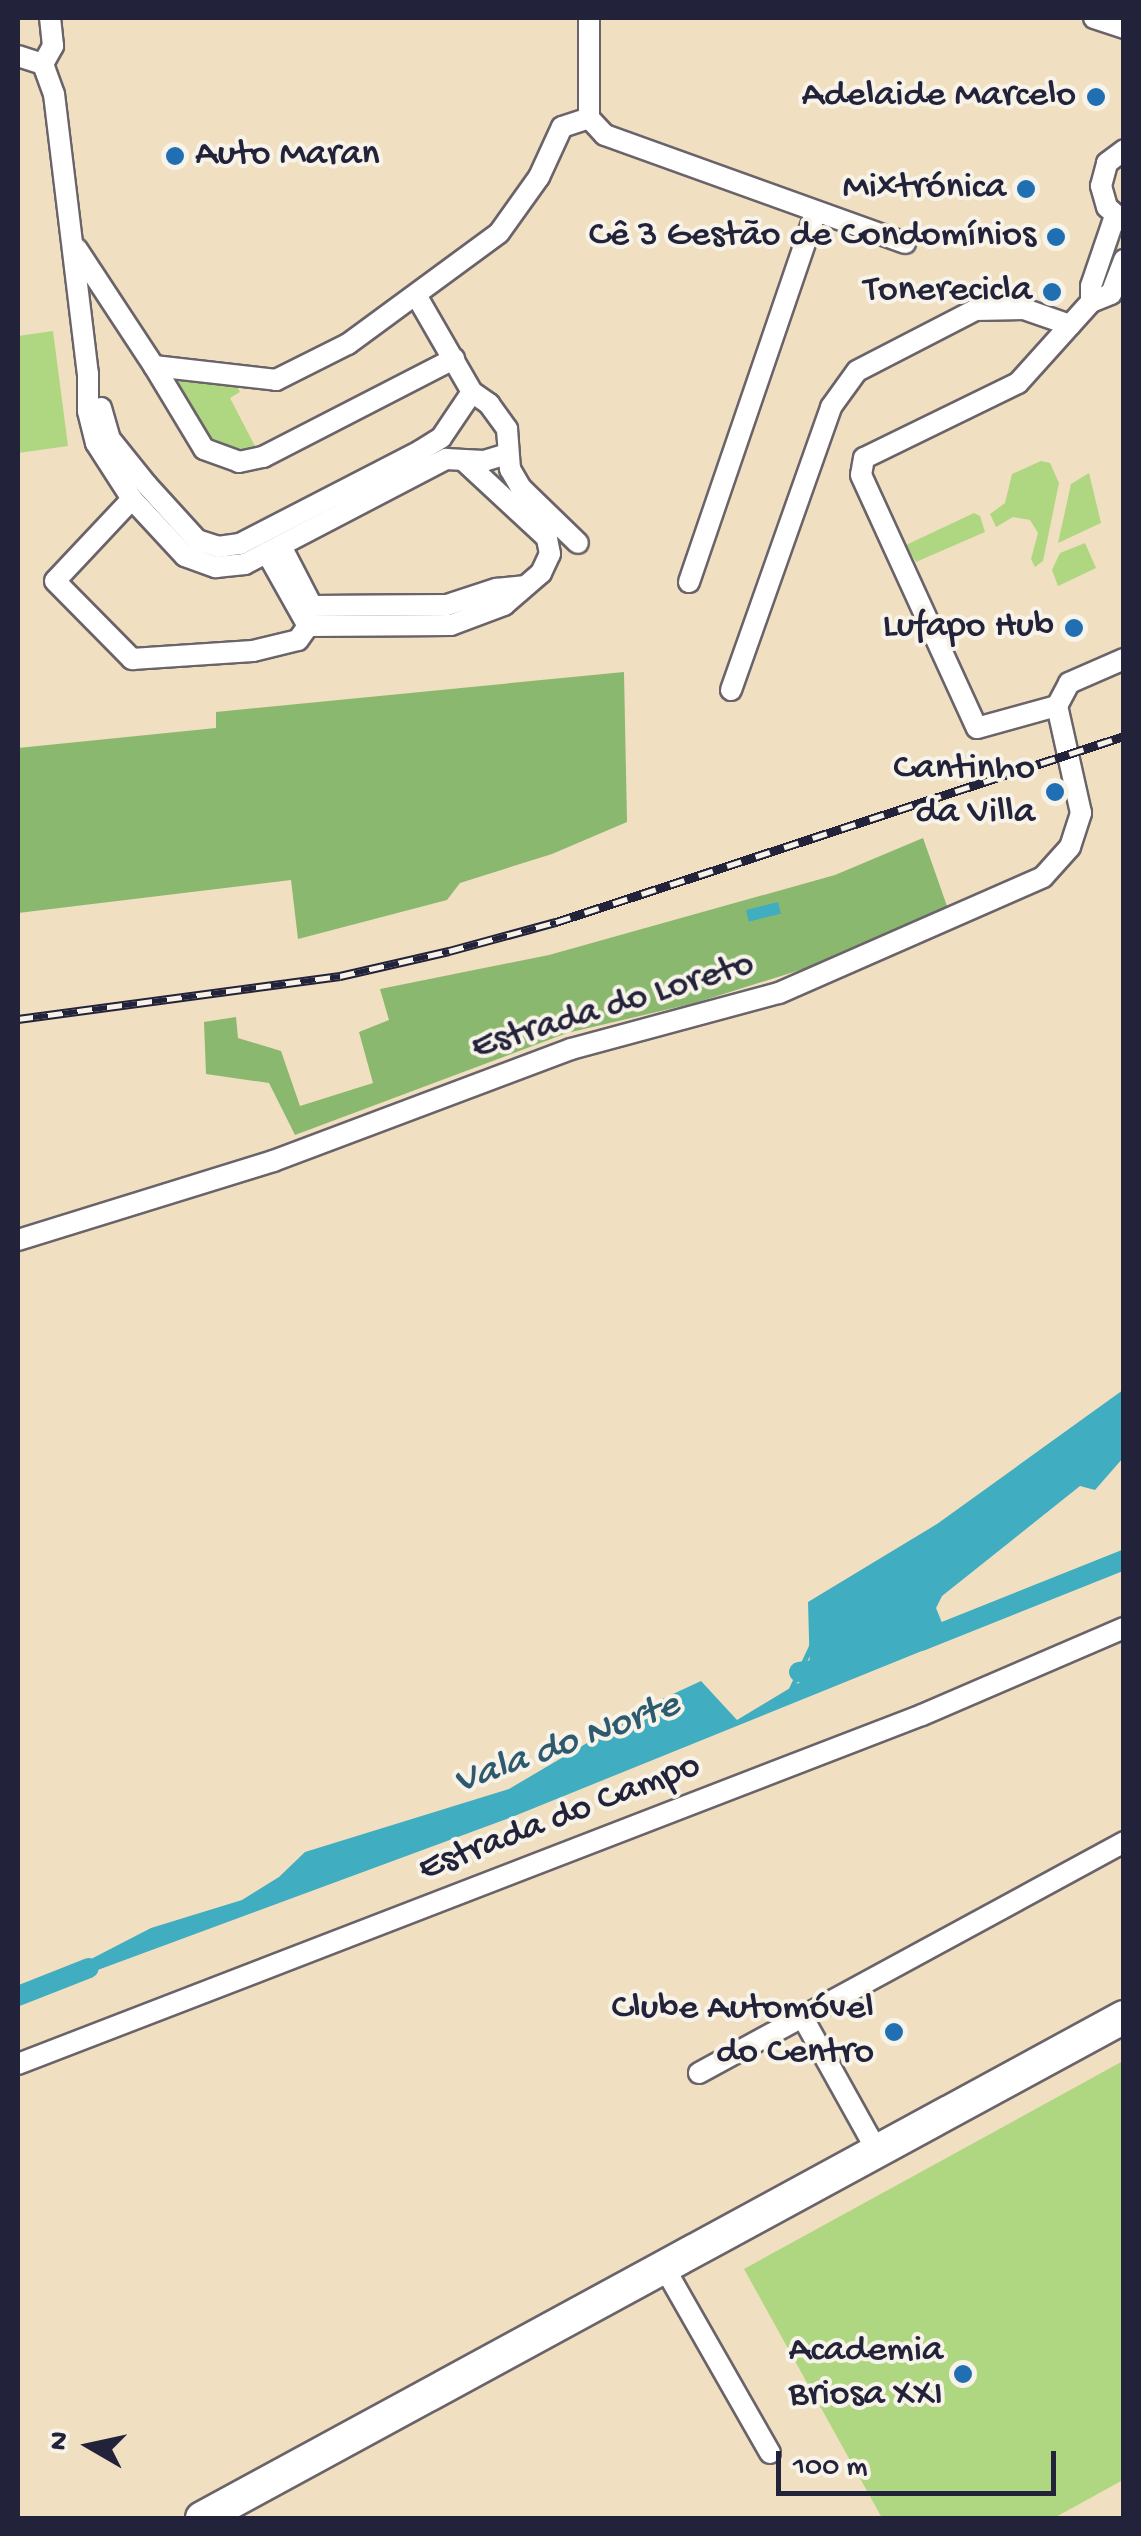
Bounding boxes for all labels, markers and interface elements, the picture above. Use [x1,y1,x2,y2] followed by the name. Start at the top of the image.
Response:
[802,74,1076,120] place label: Adelaide Marcelo
[1085,86,1107,108] marker: Adelaide Marcelo
[195,133,380,179] place label: Auto Maran
[164,145,186,167] marker: Auto Maran
[842,166,1006,212] place label: Mixtrónica
[1015,178,1037,200] marker: Mixtrónica
[589,214,1036,260] place label: Cê 3 Gestão de Condomínios
[1045,226,1067,248] marker: Cê 3 Gestão de Condomínios
[863,269,1032,315] place label: Tonerecicla
[1041,281,1063,303] marker: Tonerecicla
[883,605,1054,651] place label: Lufapo Hub
[1063,617,1085,639] marker: Lufapo Hub
[893,747,1035,836] place label: Cantinho da Villa
[1044,781,1066,803] marker: Cantinho da Villa
[466,942,760,1072] street label: Estrada do Loreto
[448,1682,686,1808] water label: Vala do Norte
[413,1744,707,1894] street label: Estrada do Campo
[612,1987,874,2076] place label: Clube Automóvel do Centro
[883,2021,905,2043] marker: Clube Automóvel do Centro
[788,2329,943,2418] place label: Academia Briosa XXI
[952,2363,974,2385] marker: Academia Briosa XXI
[40,2396,140,2496] north arrow
[42,2430,78,2453] text: N
[781,2431,1061,2493] scale bar
[793,2451,868,2486] text: 100 m

